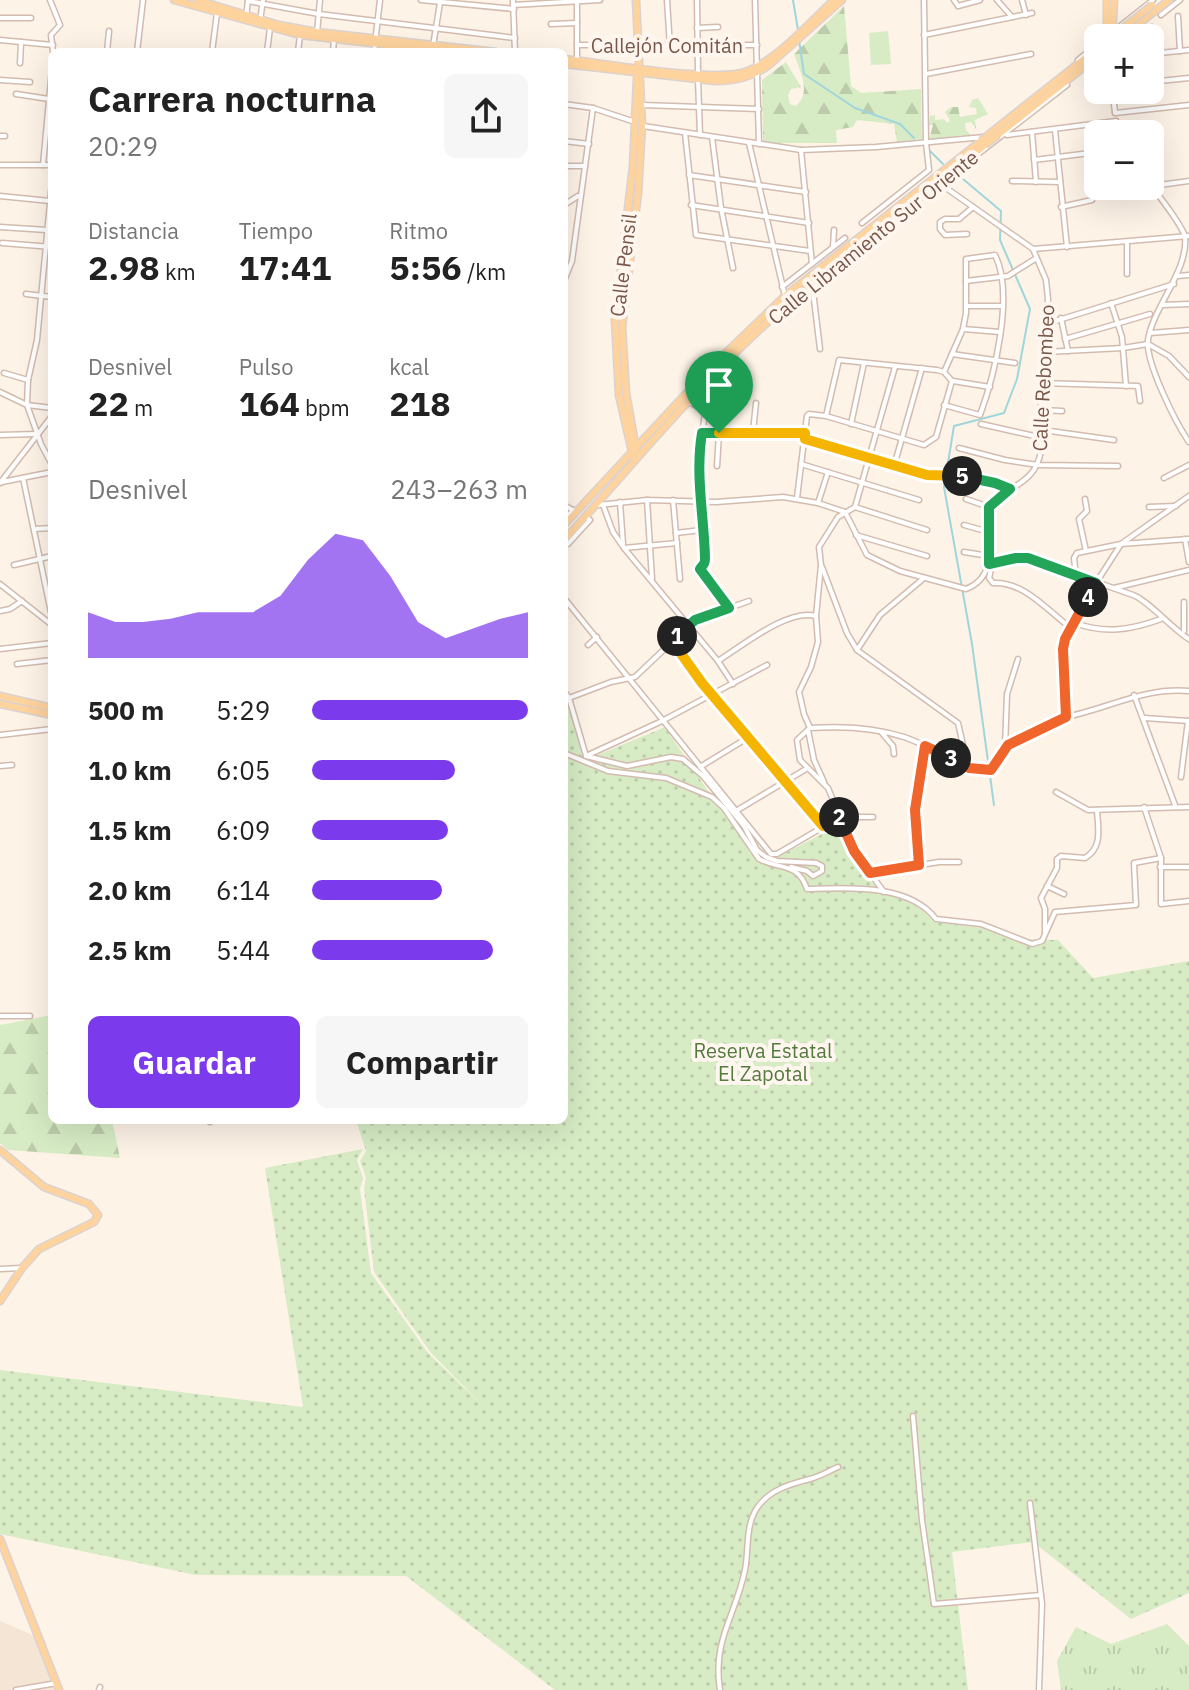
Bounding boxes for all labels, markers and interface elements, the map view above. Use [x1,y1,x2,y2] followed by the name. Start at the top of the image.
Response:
[1084,24,1164,200] map controls
[1084,24,1164,104] button: +
[591,32,743,59] street label: Callejón Comitán
[444,74,528,158] button: share
[88,75,376,122] text: Carrera nocturna
[1084,120,1164,200] button: −
[88,129,158,163] text: 20:29
[762,144,984,330] street label: Calle Libramiento Sur Oriente
[603,212,643,318] street label: Calle Pensil
[88,216,179,245] text: Distancia
[239,216,313,245] text: Tiempo
[389,216,448,245] text: Ritmo
[88,245,160,289] text: 2.98
[239,245,331,289] text: 17:41
[389,245,462,289] text: 5:56
[160,257,196,286] text: km
[462,257,506,286] text: /km
[1026,304,1060,452] street label: Calle Rebombeo
[685,351,753,433] pin
[88,352,172,381] text: Desnivel
[239,352,294,381] text: Pulso
[389,352,429,381] text: kcal
[697,363,741,407] icon: arrive
[88,381,129,425] text: 22
[239,381,300,425] text: 164
[389,381,451,425] text: 218
[129,393,153,422] text: m
[300,393,350,422] text: bpm
[942,456,982,496] pin: 5
[955,461,969,490] text: 5
[88,472,188,506] text: Desnivel
[390,472,528,506] text: 243–263 m
[1068,577,1108,617] pin: 4
[1081,582,1095,611] text: 4
[657,616,697,656] pin: 1
[670,621,684,650] text: 1
[88,693,164,727] text: 500 m
[216,693,270,727] text: 5:29
[931,738,971,778] pin: 3
[944,743,958,772] text: 3
[88,753,172,787] text: 1.0 km
[216,753,270,787] text: 6:05
[819,797,859,837] pin: 2
[832,802,846,831] text: 2
[88,813,172,847] text: 1.5 km
[216,813,270,847] text: 6:09
[88,873,172,907] text: 2.0 km
[216,873,270,907] text: 6:14
[88,933,172,967] text: 2.5 km
[216,933,270,967] text: 5:44
[88,1016,300,1108] button: Guardar
[316,1016,528,1108] button: Compartir
[694,1037,832,1087] park label: Reserva Estatal El Zapotal

